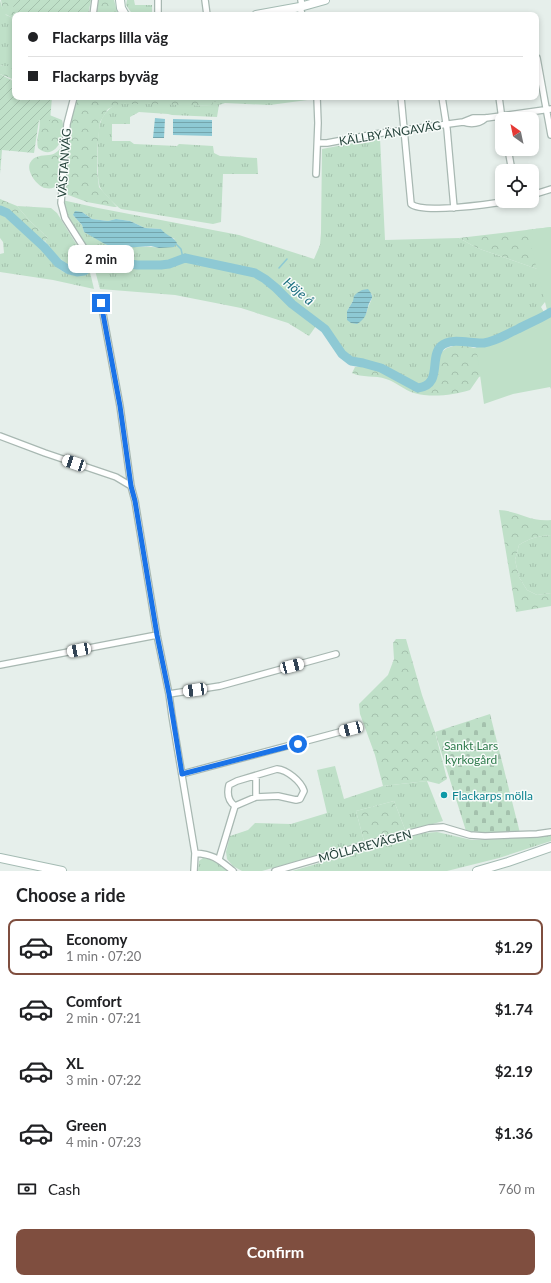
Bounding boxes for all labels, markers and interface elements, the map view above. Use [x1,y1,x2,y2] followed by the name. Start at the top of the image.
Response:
[52,28,168,46] text: Flackarps lilla väg
[52,67,158,85] text: Flackarps byväg
[495,112,539,156] north arrow
[495,112,539,208] map controls
[338,117,442,148] street label: KÄLLBY ÄNGAVÄG
[54,127,74,198] street label: VÄSTANVÄG
[495,164,539,208] button: locate
[68,245,134,273] callout: 2 min
[85,251,117,267] text: 2 min
[281,274,318,308] water label: Höje å
[92,294,110,312] route end
[61,453,87,473] car
[66,642,92,658] car
[279,657,305,675] car
[182,682,208,698] car
[338,720,364,738] car
[289,735,307,753] route start
[444,738,498,767] park label: Sankt Lars kyrkogård
[452,788,533,803] place label: Flackarps mölla
[439,790,449,800] marker: Flackarps mölla
[317,826,413,866] street label: MÖLLAREVÄGEN
[16,884,125,906] text: Choose a ride
[18,929,54,965] icon: car
[66,930,127,948] text: Economy
[495,938,533,956] text: $1.29
[66,948,141,964] text: 1 min · 07:20
[18,991,54,1027] icon: car
[66,992,122,1010] text: Comfort
[495,1000,533,1018] text: $1.74
[66,1010,141,1026] text: 2 min · 07:21
[18,1053,54,1089] icon: car
[66,1054,84,1072] text: XL
[495,1062,533,1080] text: $2.19
[66,1072,141,1088] text: 3 min · 07:22
[18,1115,54,1151] icon: car
[66,1116,107,1134] text: Green
[495,1124,533,1142] text: $1.36
[66,1134,141,1150] text: 4 min · 07:23
[16,1178,38,1200] icon: cash
[48,1180,80,1198] text: Cash
[498,1181,535,1197] text: 760 m
[16,1229,535,1275] button: Confirm

